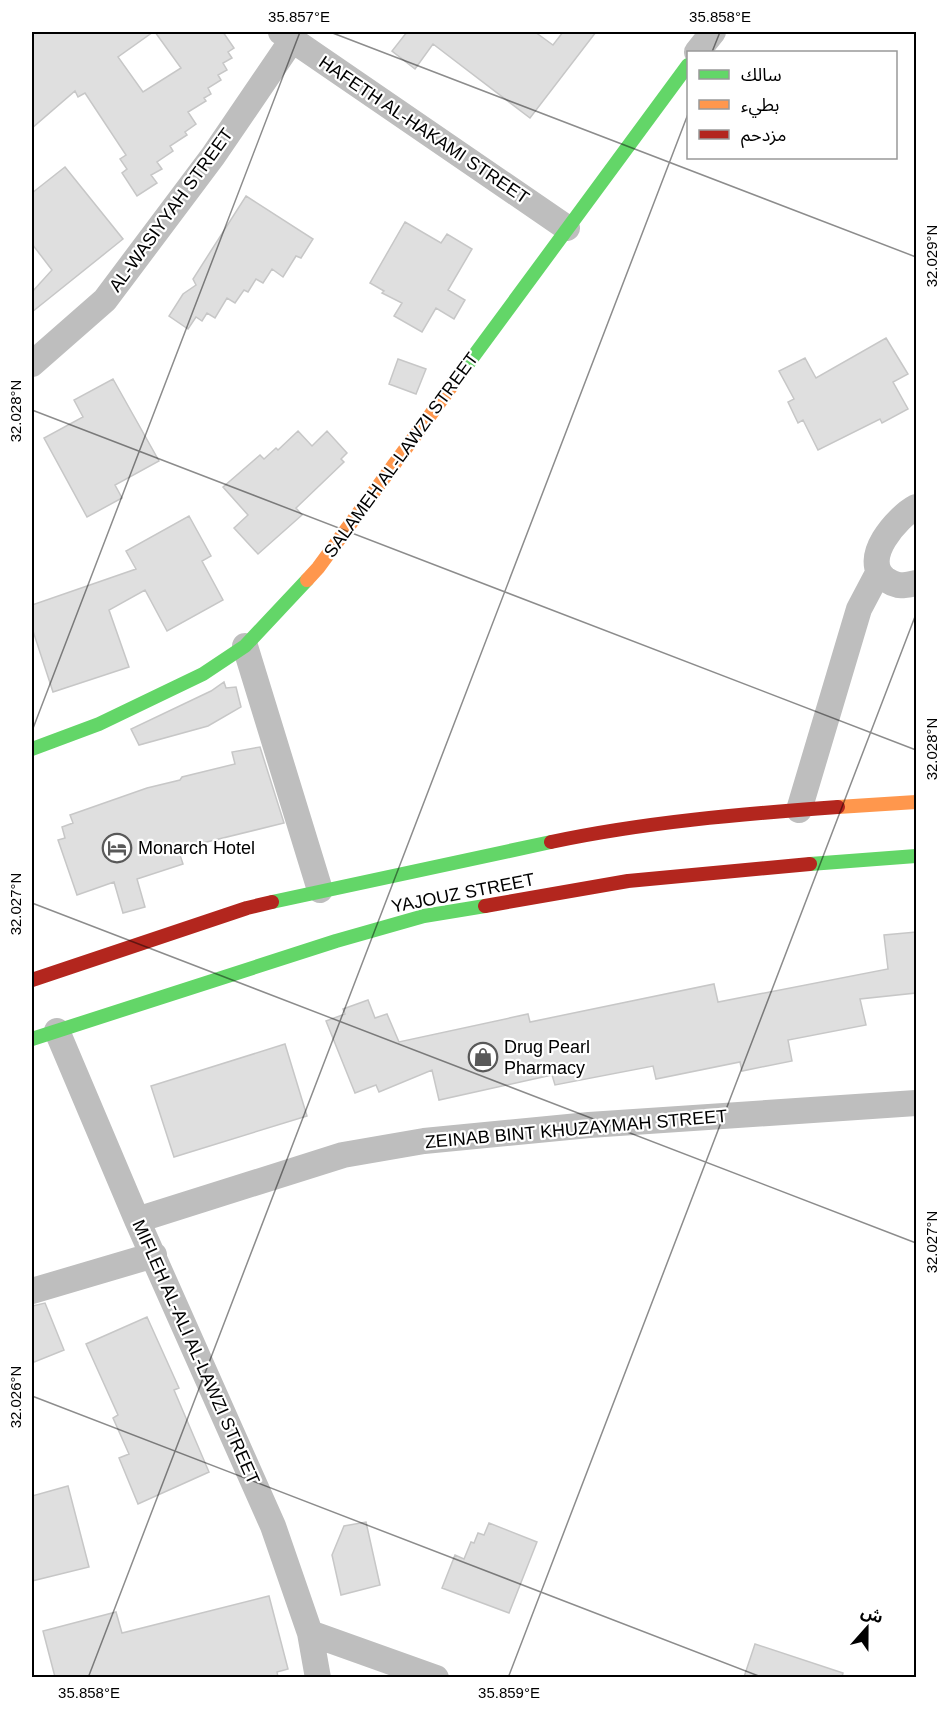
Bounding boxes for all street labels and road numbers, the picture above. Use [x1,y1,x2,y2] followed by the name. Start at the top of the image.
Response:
[315,52,533,208] street label: HAFETH AL-HAKAMI STREET
[105,124,237,296] street label: AL-WASIYYAH STREET
[320,349,482,561] street label: SALAMEH AL-LAWZI STREET
[390,869,536,917] street label: YAJOUZ STREET
[424,1106,728,1152] street label: ZEINAB BINT KHUZAYMAH STREET
[128,1217,264,1487] street label: MIFLEH AL-ALI AL-LAWZI STREET

